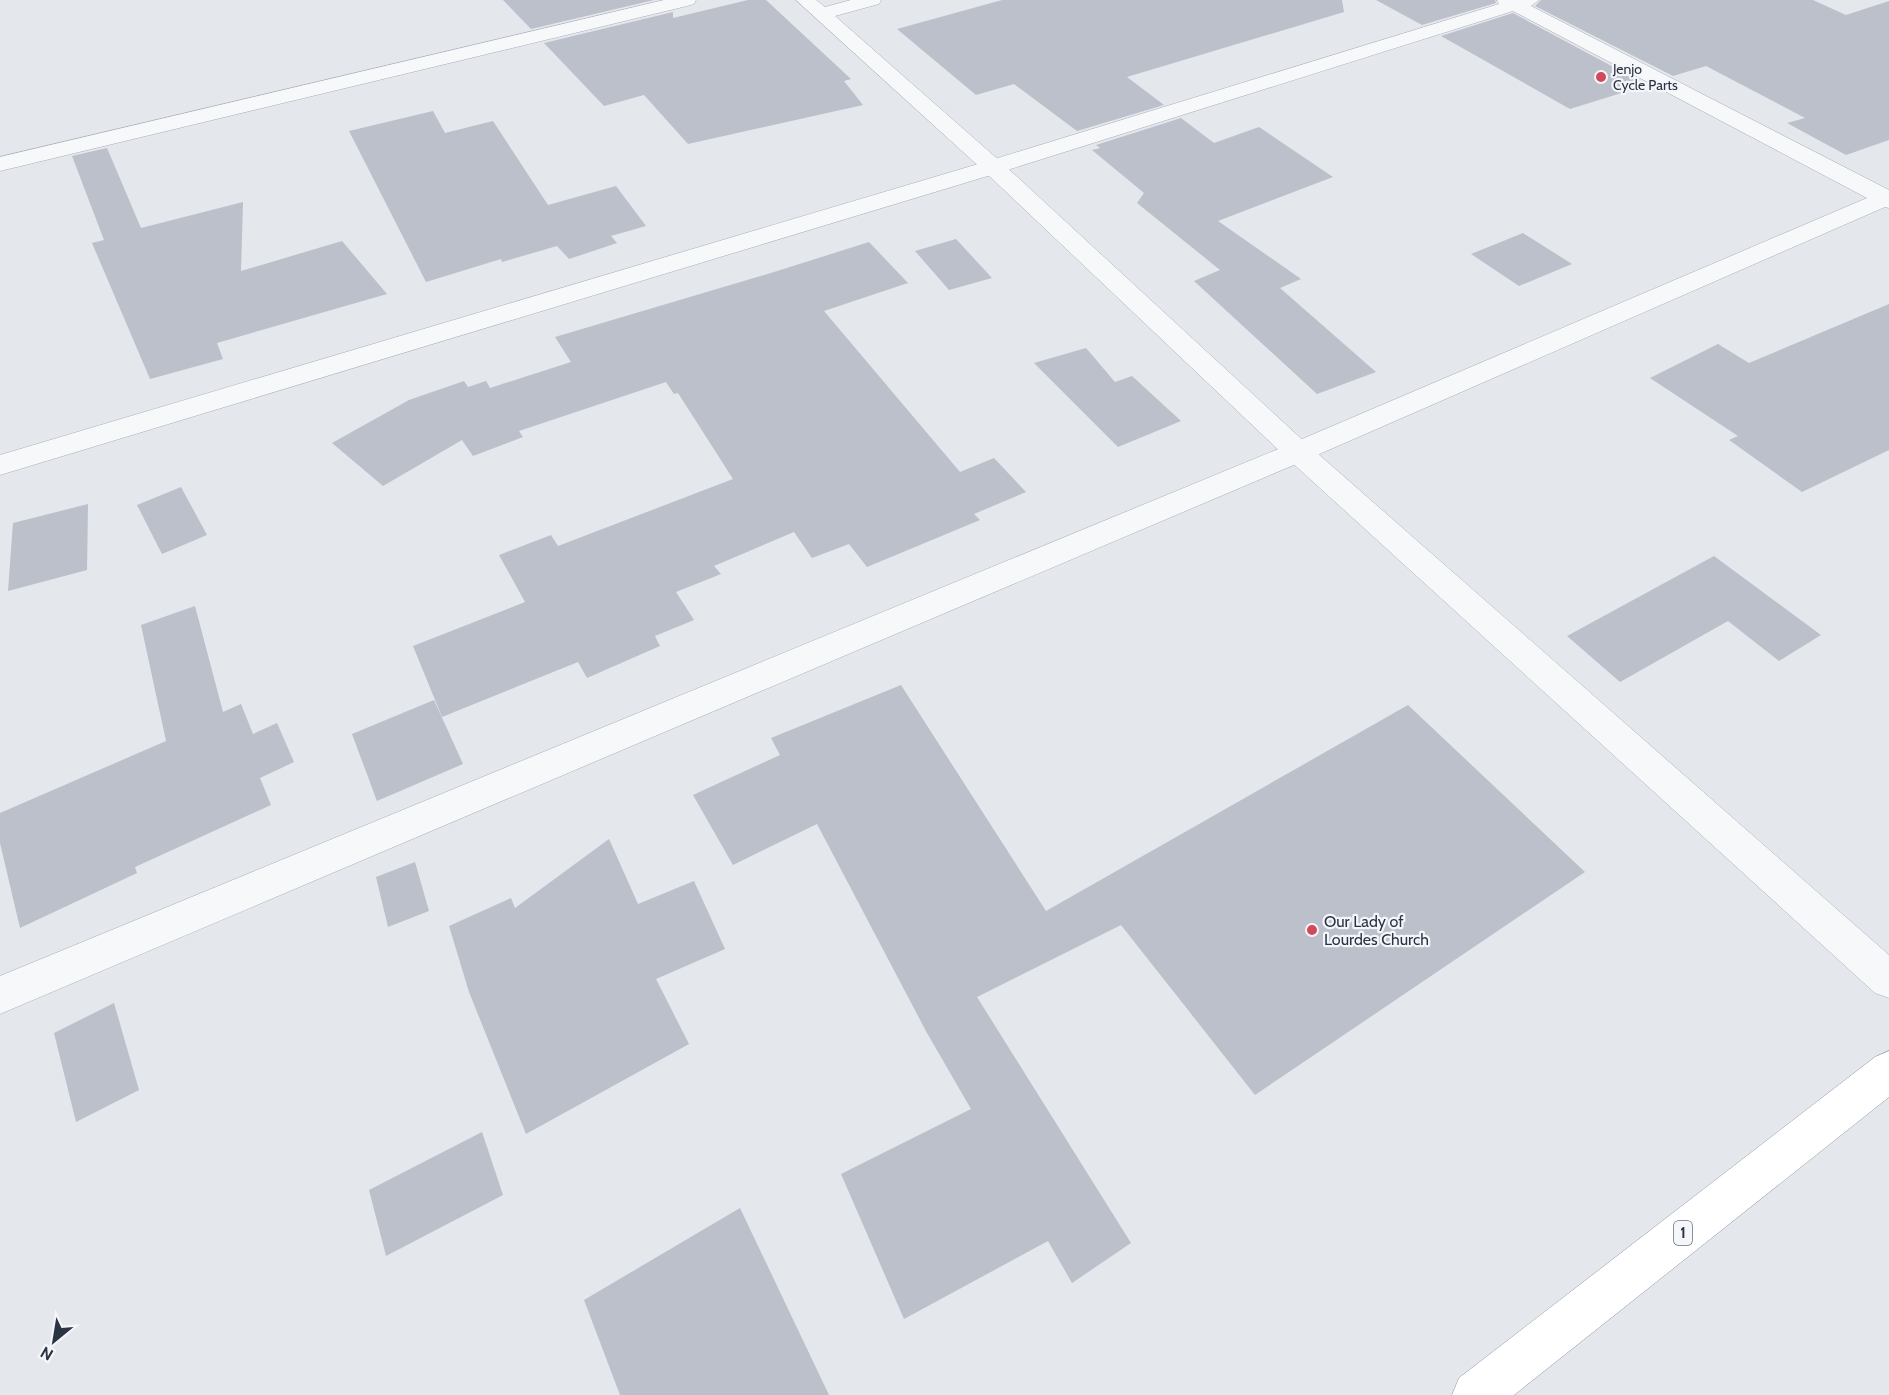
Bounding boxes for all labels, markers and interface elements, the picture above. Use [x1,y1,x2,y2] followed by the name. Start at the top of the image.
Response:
[1612,60,1678,94] place label: Jenjo Cycle Parts
[1594,70,1608,84] marker: Jenjo Cycle Parts
[1324,912,1429,949] place label: Our Lady of Lourdes Church
[1305,923,1319,937] marker: Our Lady of Lourdes Church
[1674,1221,1692,1245] road number: 1
[24,1311,84,1371] north arrow
[37,1343,56,1365] text: N

